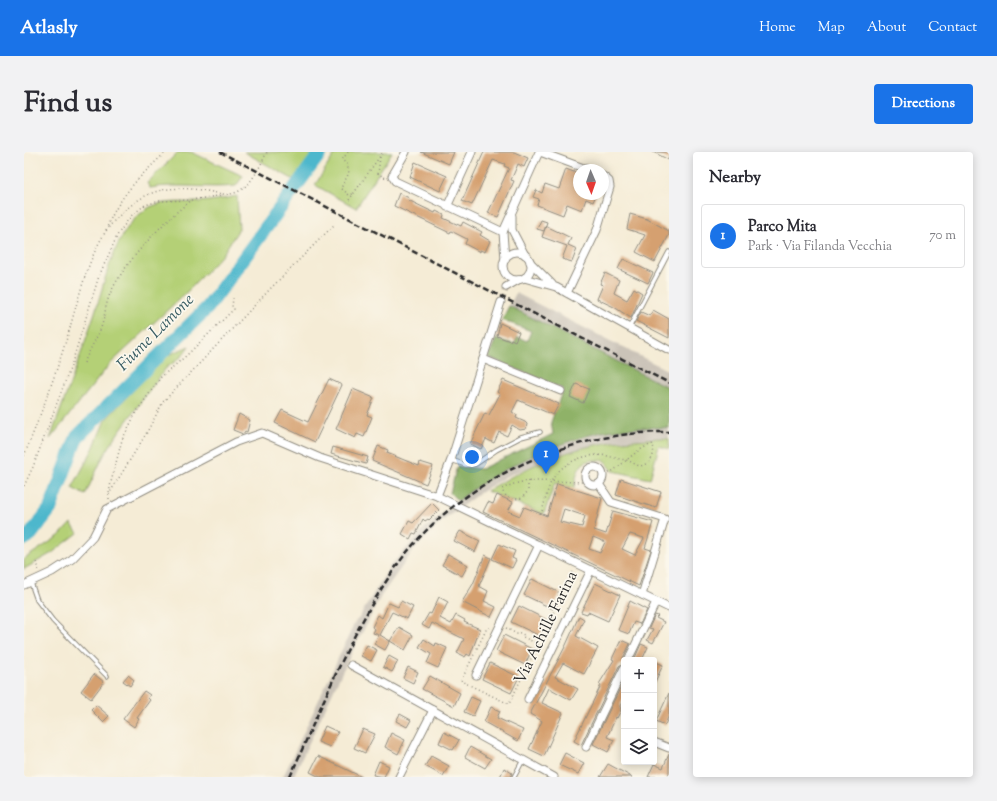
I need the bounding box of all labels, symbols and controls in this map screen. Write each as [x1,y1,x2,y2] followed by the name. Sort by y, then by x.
[20,15,78,42] text: Atlasly
[759,18,796,38] text: Home
[818,18,845,38] text: Map
[867,18,906,38] text: About
[928,18,977,38] text: Contact
[24,84,112,124] text: Find us
[874,84,973,124] button: Directions
[573,164,609,200] north arrow
[709,166,761,190] text: Nearby
[748,217,817,238] text: Parco Mita
[721,227,725,245] text: 1
[929,227,956,245] text: 70 m
[748,238,892,256] text: Park · Via Filanda Vecchia
[112,289,200,377] water label: Fiume Lamone
[533,441,559,474] pin: 1
[462,447,482,467] your location
[510,567,585,688] street label: Via Achille Farina
[621,657,657,765] map controls
[621,657,657,693] button: +
[621,693,657,729] button: −
[621,729,657,765] button: layers

